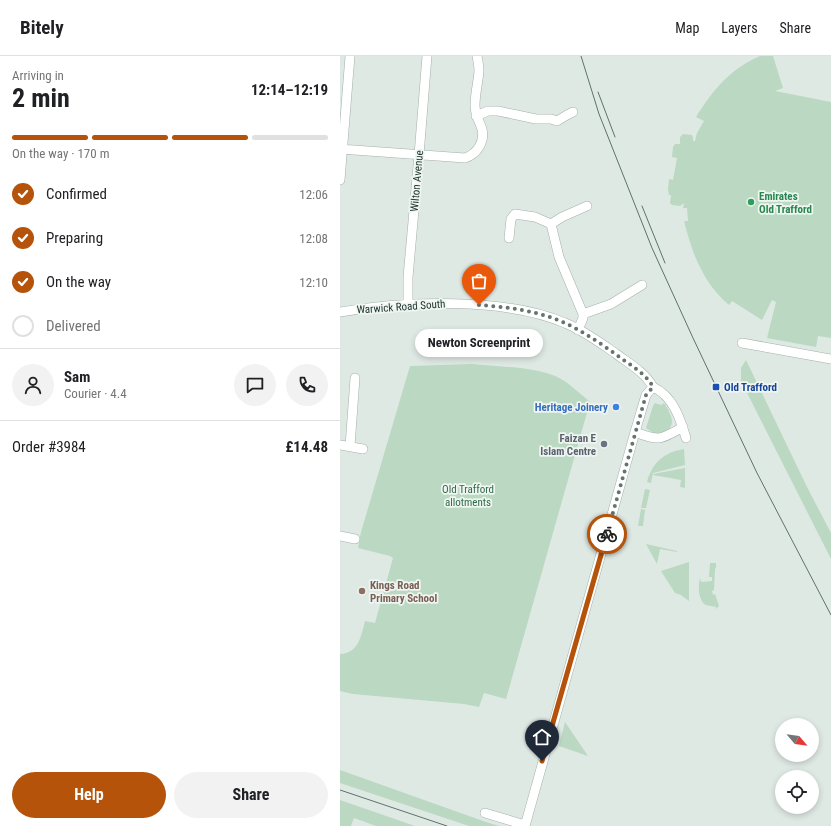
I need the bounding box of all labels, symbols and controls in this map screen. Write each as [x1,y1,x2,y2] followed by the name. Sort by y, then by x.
[20,16,64,39] text: Bitely
[675,20,699,36] text: Map
[721,20,758,36] text: Layers
[780,20,811,36] text: Share
[12,68,64,83] text: Arriving in
[251,81,328,99] text: 12:14–12:19
[12,83,70,113] text: 2 min
[12,146,109,161] text: On the way · 170 m
[408,150,426,212] street label: Wilton Avenue
[12,183,34,205] icon: check
[46,185,107,203] text: Confirmed
[299,187,328,202] text: 12:06
[759,190,812,216] place label: Emirates Old Trafford
[746,197,756,207] marker: Emirates Old Trafford
[12,227,34,249] icon: check
[46,229,103,247] text: Preparing
[299,231,328,246] text: 12:08
[462,264,496,305] pin
[468,270,490,292] icon: bag
[12,271,34,293] icon: check
[46,273,111,291] text: On the way
[299,275,328,290] text: 12:10
[356,297,446,317] street label: Warwick Road South
[46,317,101,335] text: Delivered
[415,329,543,357] callout: Newton Screenprint
[428,335,530,350] text: Newton Screenprint
[12,364,54,406] button: person
[234,364,276,406] button: chat
[286,364,328,406] button: phone
[64,368,90,386] text: Sam
[724,381,777,394] place label: Old Trafford
[711,382,721,392] marker: Old Trafford
[64,386,127,401] text: Courier · 4.4
[535,401,608,414] place label: Heritage Joinery
[611,402,621,412] marker: Heritage Joinery
[540,432,597,458] place label: Faizan E Islam Centre
[12,438,86,456] text: Order #3984
[285,438,328,456] text: £14.48
[599,439,609,449] marker: Faizan E Islam Centre
[442,483,494,509] park label: Old Trafford allotments
[587,514,627,554] courier
[596,523,618,545] icon: bike
[370,579,438,605] place label: Kings Road Primary School
[357,586,367,596] marker: Kings Road Primary School
[775,718,819,762] north arrow
[775,718,819,814] map controls
[525,720,559,761] pin
[531,726,553,748] icon: home
[775,770,819,814] button: locate
[12,772,166,818] button: Help
[174,772,328,818] button: Share

